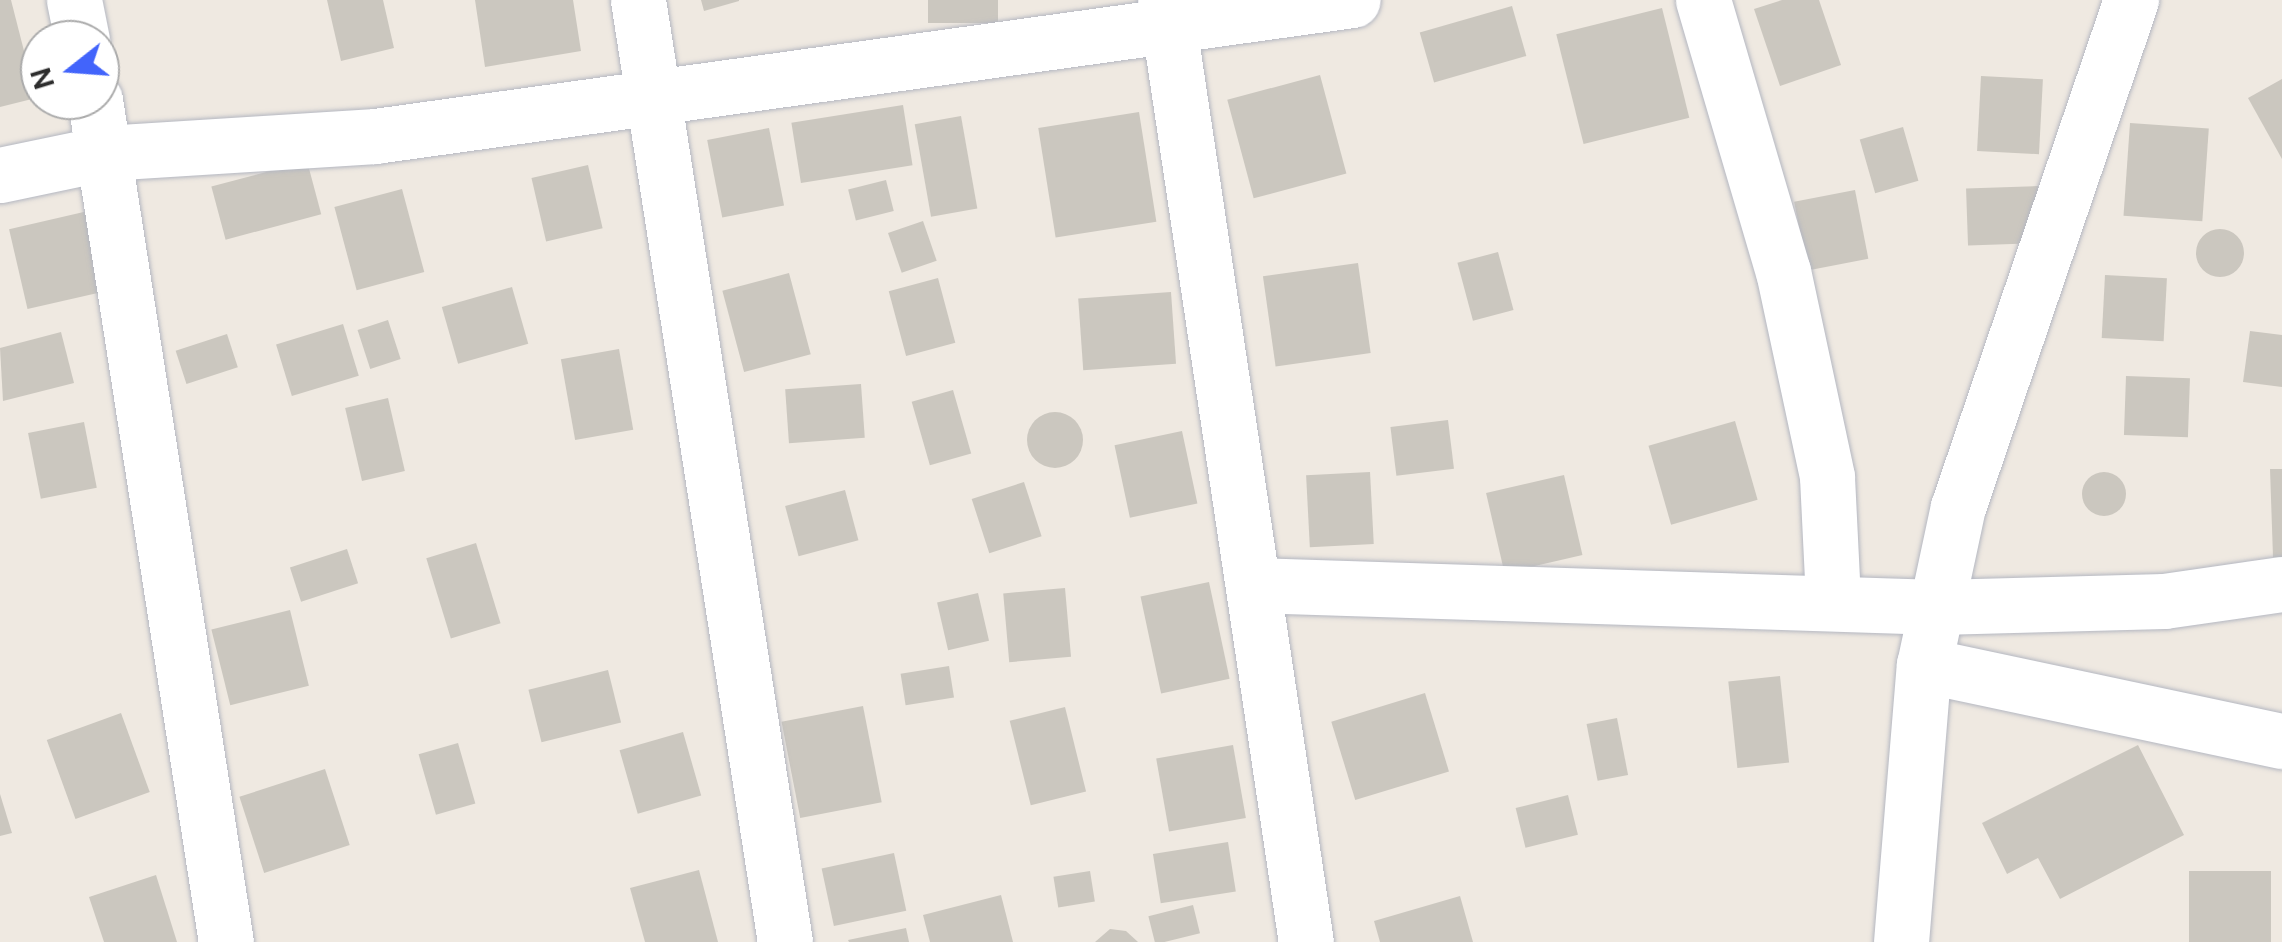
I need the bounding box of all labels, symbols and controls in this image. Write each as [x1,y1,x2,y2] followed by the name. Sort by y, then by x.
[20,20,120,120] north arrow
[22,63,63,94] text: N

